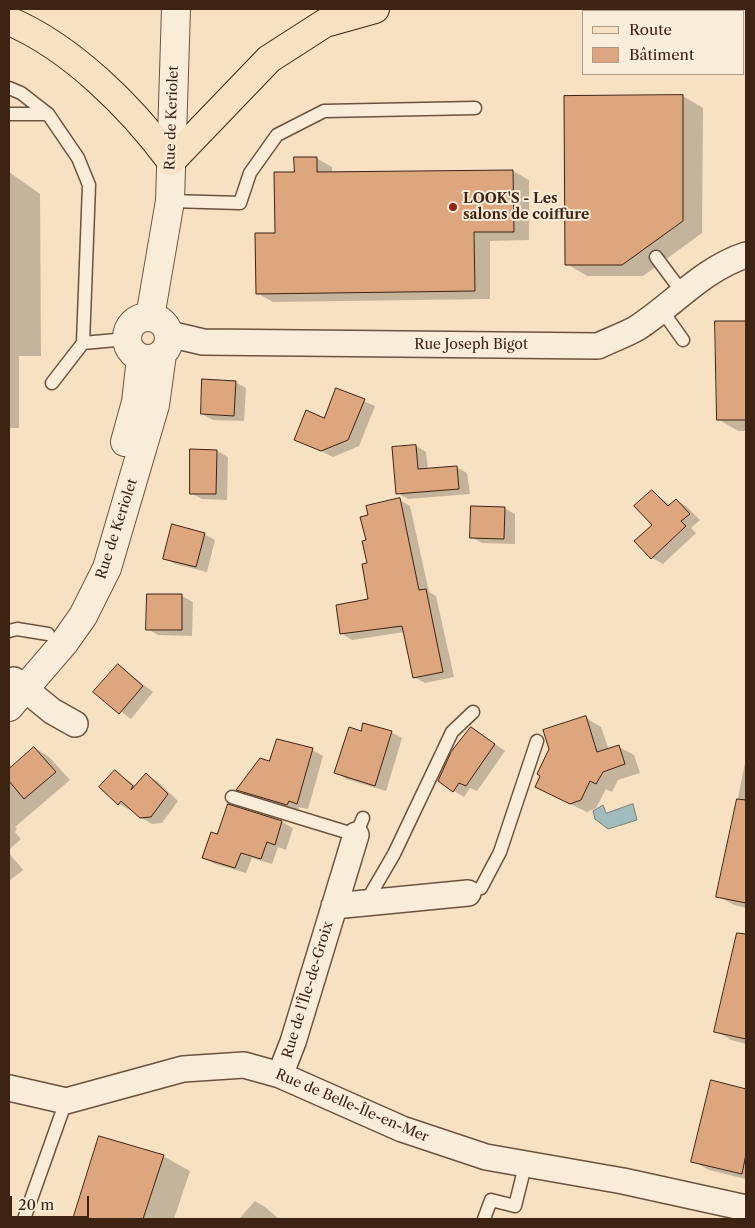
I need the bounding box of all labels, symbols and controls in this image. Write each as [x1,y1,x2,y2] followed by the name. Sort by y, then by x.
[582,10,745,75] legend
[629,20,672,39] text: Route
[629,45,694,64] text: Bâtiment
[162,65,182,171] street label: Rue de Keriolet
[463,191,589,223] place label: LOOK'S - Les salons de coiffure
[447,201,459,213] marker: LOOK'S - Les salons de coiffure
[414,337,528,353] street label: Rue Joseph Bigot
[93,477,141,581] street label: Rue de Keriolet
[279,920,337,1060] street label: Rue de l'Île-de-Groix
[273,1066,431,1146] street label: Rue de Belle-Île-en-Mer
[12,1186,91,1218] scale bar
[18,1195,54,1214] text: 20 m

